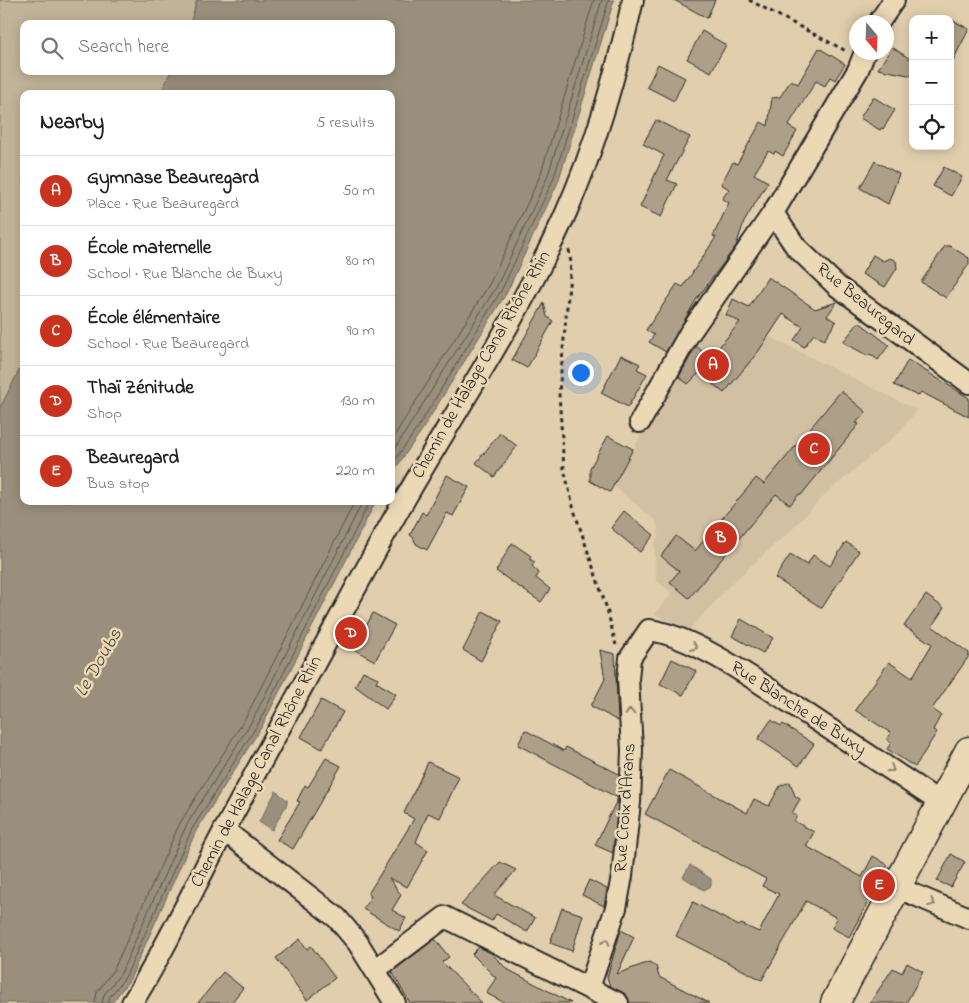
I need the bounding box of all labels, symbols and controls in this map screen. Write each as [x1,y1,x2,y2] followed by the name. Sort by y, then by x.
[849,15,894,60] north arrow
[909,15,954,150] map controls
[909,15,954,60] button: +
[20,20,395,75] search box
[38,34,66,62] icon: search
[78,34,169,61] text: Search here
[909,60,954,105] button: −
[909,105,954,150] button: locate
[40,108,104,138] text: Nearby
[316,111,375,135] text: 5 results
[87,165,259,192] text: Gymnase Beauregard
[51,179,61,203] text: A
[343,179,375,203] text: 50 m
[87,192,239,216] text: Place · Rue Beauregard
[87,235,211,262] text: École maternelle
[406,246,559,484] street label: Chemin de Halage Canal Rhône Rhin
[51,249,61,273] text: B
[346,249,375,273] text: 80 m
[810,257,920,354] street label: Rue Beauregard
[87,262,282,286] text: School · Rue Blanche de Buxy
[87,305,220,332] text: École élémentaire
[52,319,60,343] text: C
[347,319,375,343] text: 90 m
[87,332,249,356] text: School · Rue Beauregard
[697,346,729,384] pin: A
[568,360,594,386] your location
[87,375,194,402] text: Thaï Zénitude
[50,389,62,413] text: D
[340,389,375,413] text: 130 m
[87,402,122,426] text: Shop
[798,430,830,468] pin: C
[87,445,179,472] text: Beauregard
[51,459,61,483] text: E
[336,459,375,483] text: 220 m
[87,472,150,496] text: Bus stop
[705,519,737,557] pin: B
[335,614,367,652] pin: D
[69,624,130,702] water label: Le Doubs
[689,640,698,651] one-way arrow
[185,651,330,893] street label: Chemin de Halage Canal Rhône Rhin
[725,655,871,763] street label: Rue Blanche de Buxy
[624,708,635,716] one-way arrow
[609,742,643,874] street label: Rue Croix d'Arans
[886,763,895,772] one-way arrow
[863,866,895,904] pin: E
[927,897,936,907] one-way arrow
[600,939,610,947] one-way arrow

